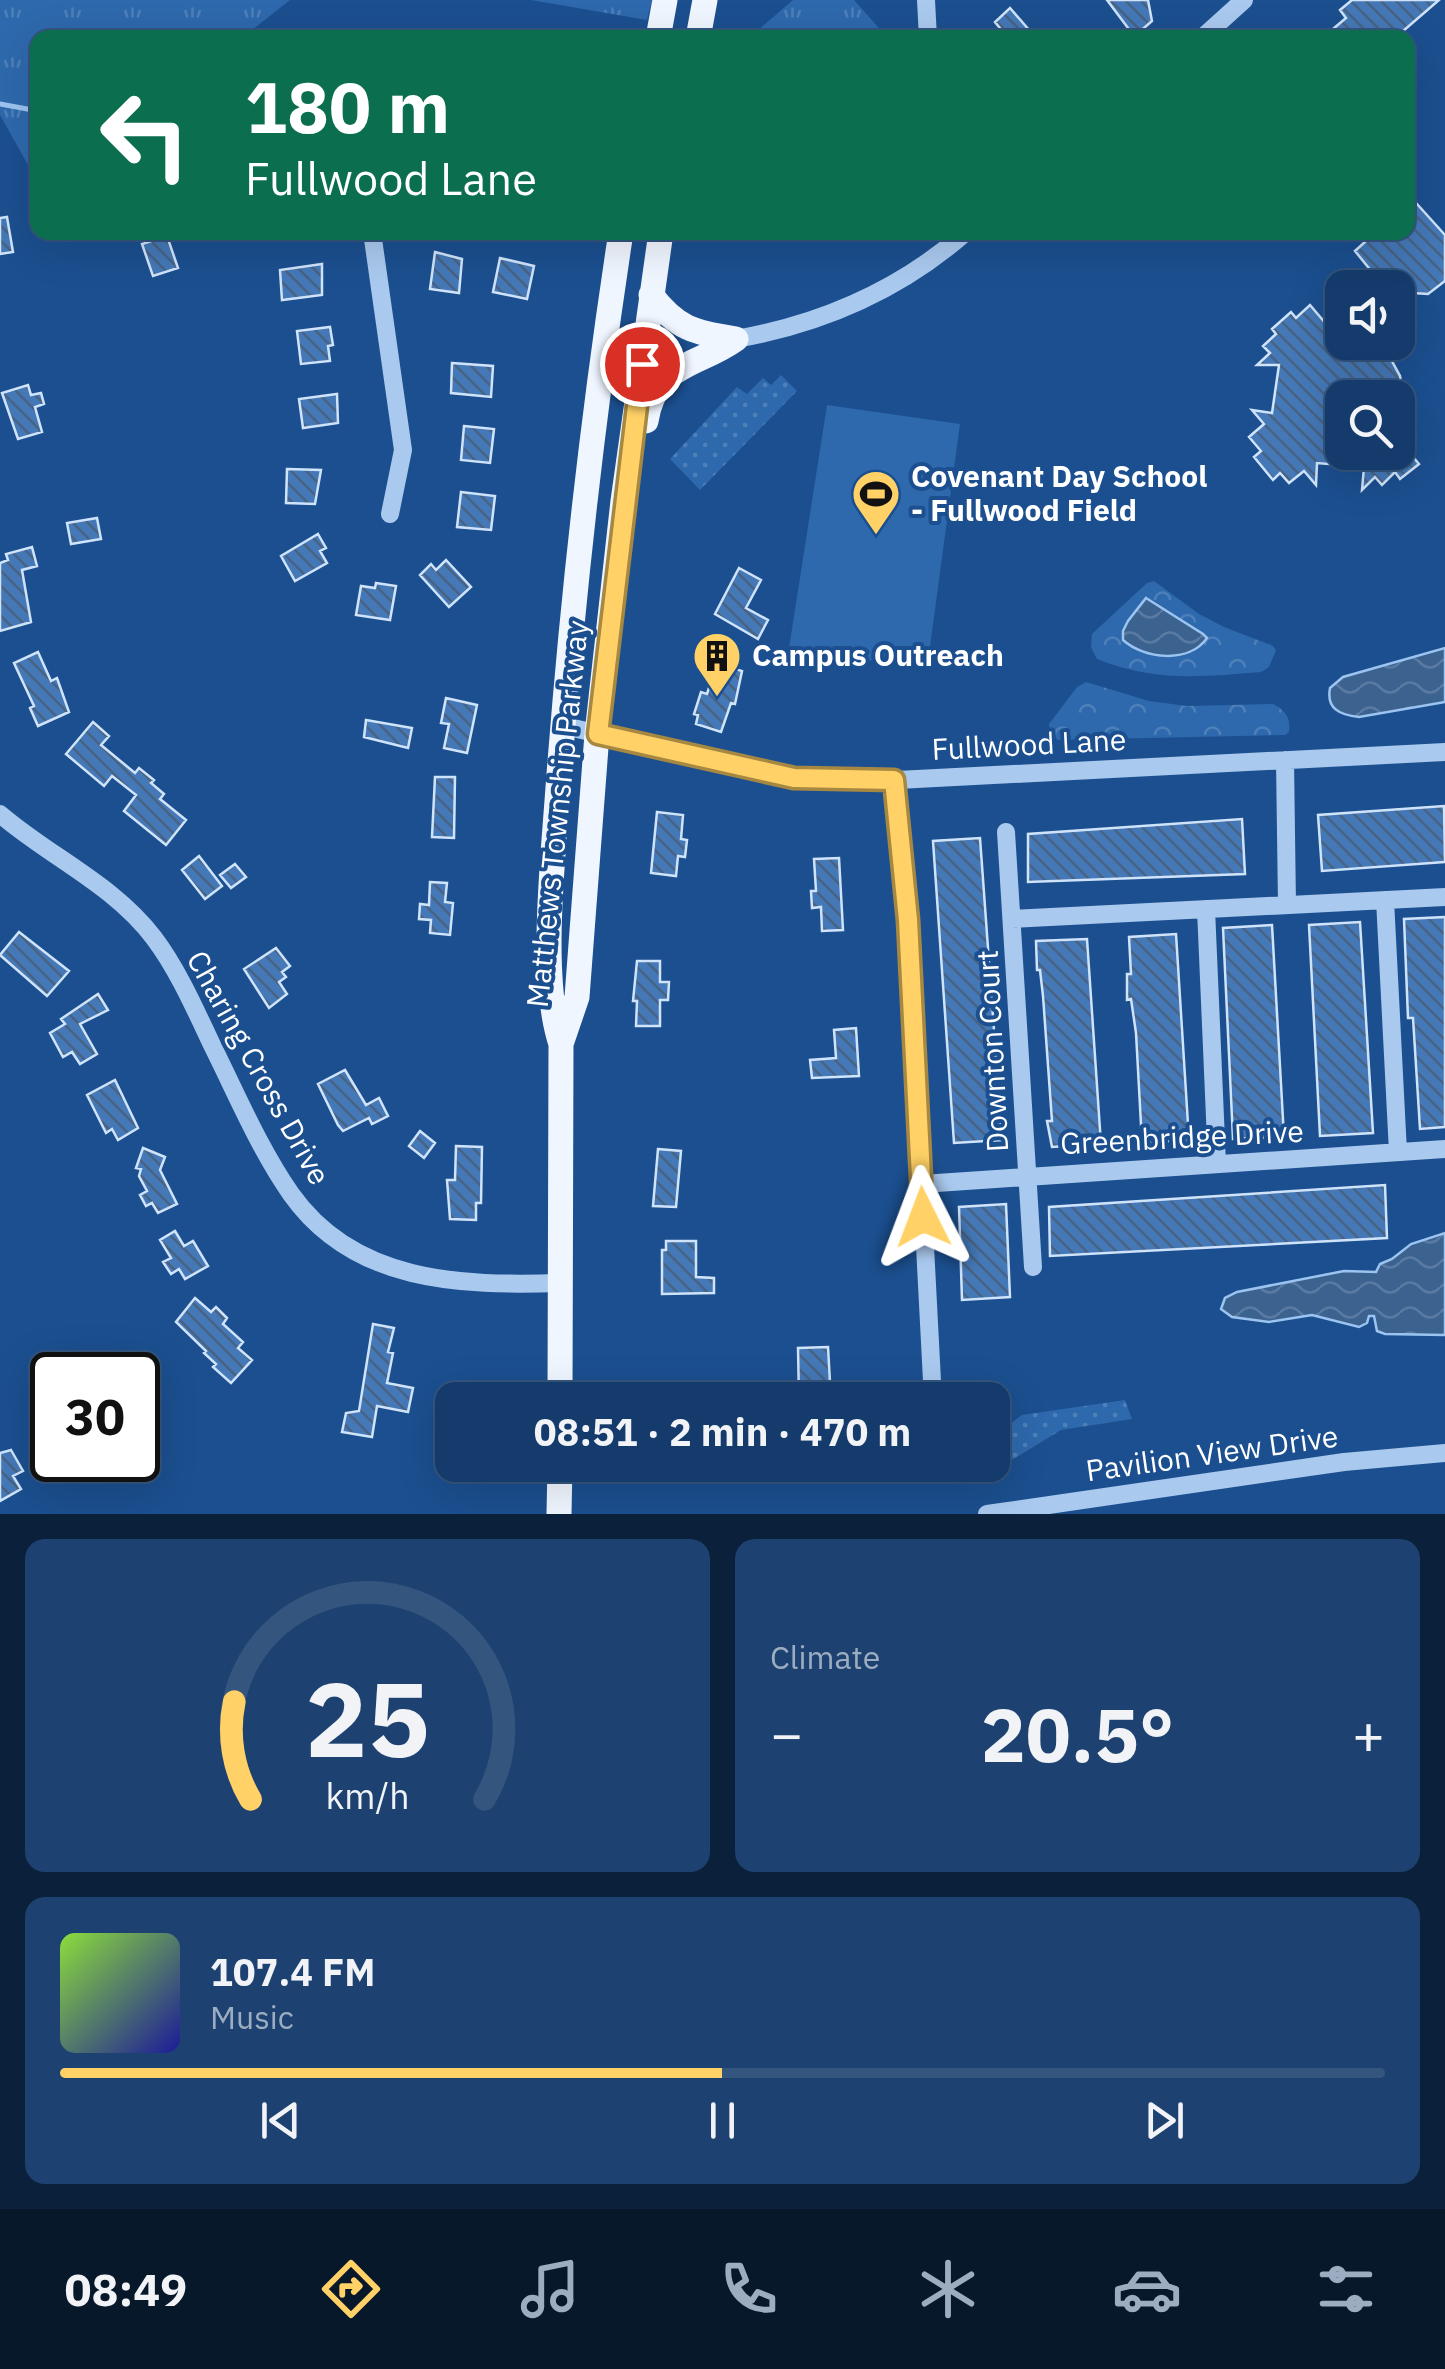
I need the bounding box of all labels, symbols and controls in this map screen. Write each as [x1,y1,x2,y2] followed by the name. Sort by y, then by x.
[245,61,450,152] text: 180 m
[80,70,210,200] icon: left
[245,149,537,207] text: Fullwood Lane
[1325,270,1415,470] map controls
[1325,270,1415,360] button: sound
[600,322,685,407] pin
[615,337,670,392] icon: arrive
[1325,380,1415,470] button: search
[911,456,1207,529] place label: Covenant Day School - Fullwood Field
[850,468,902,536] sports icon: Covenant Day School - Fullwood Field
[517,618,596,1009] street label: Matthews Township Parkway
[691,630,743,698] building icon: Campus Outreach
[752,635,1004,674] place label: Campus Outreach
[931,719,1127,768] street label: Fullwood Lane
[179,943,340,1191] street label: Charing Cross Drive
[967,949,1016,1153] street label: Downton Court
[1059,1111,1305,1162] street label: Greenbridge Drive
[871,1165,975,1269] position arrow
[30,1352,160,1482] speed limit sign: 30
[534,1407,911,1456] text: 08:51 · 2 min · 470 m
[1083,1416,1340,1490] street label: Pavilion View Drive
[770,1636,880,1678] text: Climate
[305,1650,430,1786] text: 25
[981,1685,1174,1783] text: 20.5°
[770,1698,803,1769] text: −
[1352,1698,1385,1769] text: +
[325,1772,410,1819] text: km/h
[210,1947,375,1996] text: 107.4 FM
[210,1996,294,2038] text: Music
[253,2093,308,2148] icon: previous
[695,2093,750,2148] icon: pause
[1137,2093,1192,2148] icon: next
[316,2254,386,2324] icon: directions
[515,2254,585,2324] icon: music
[714,2254,784,2324] icon: phone
[913,2254,983,2324] icon: climate
[1112,2254,1182,2324] icon: car
[1311,2254,1381,2324] icon: filters
[64,2260,187,2318] text: 08:49

